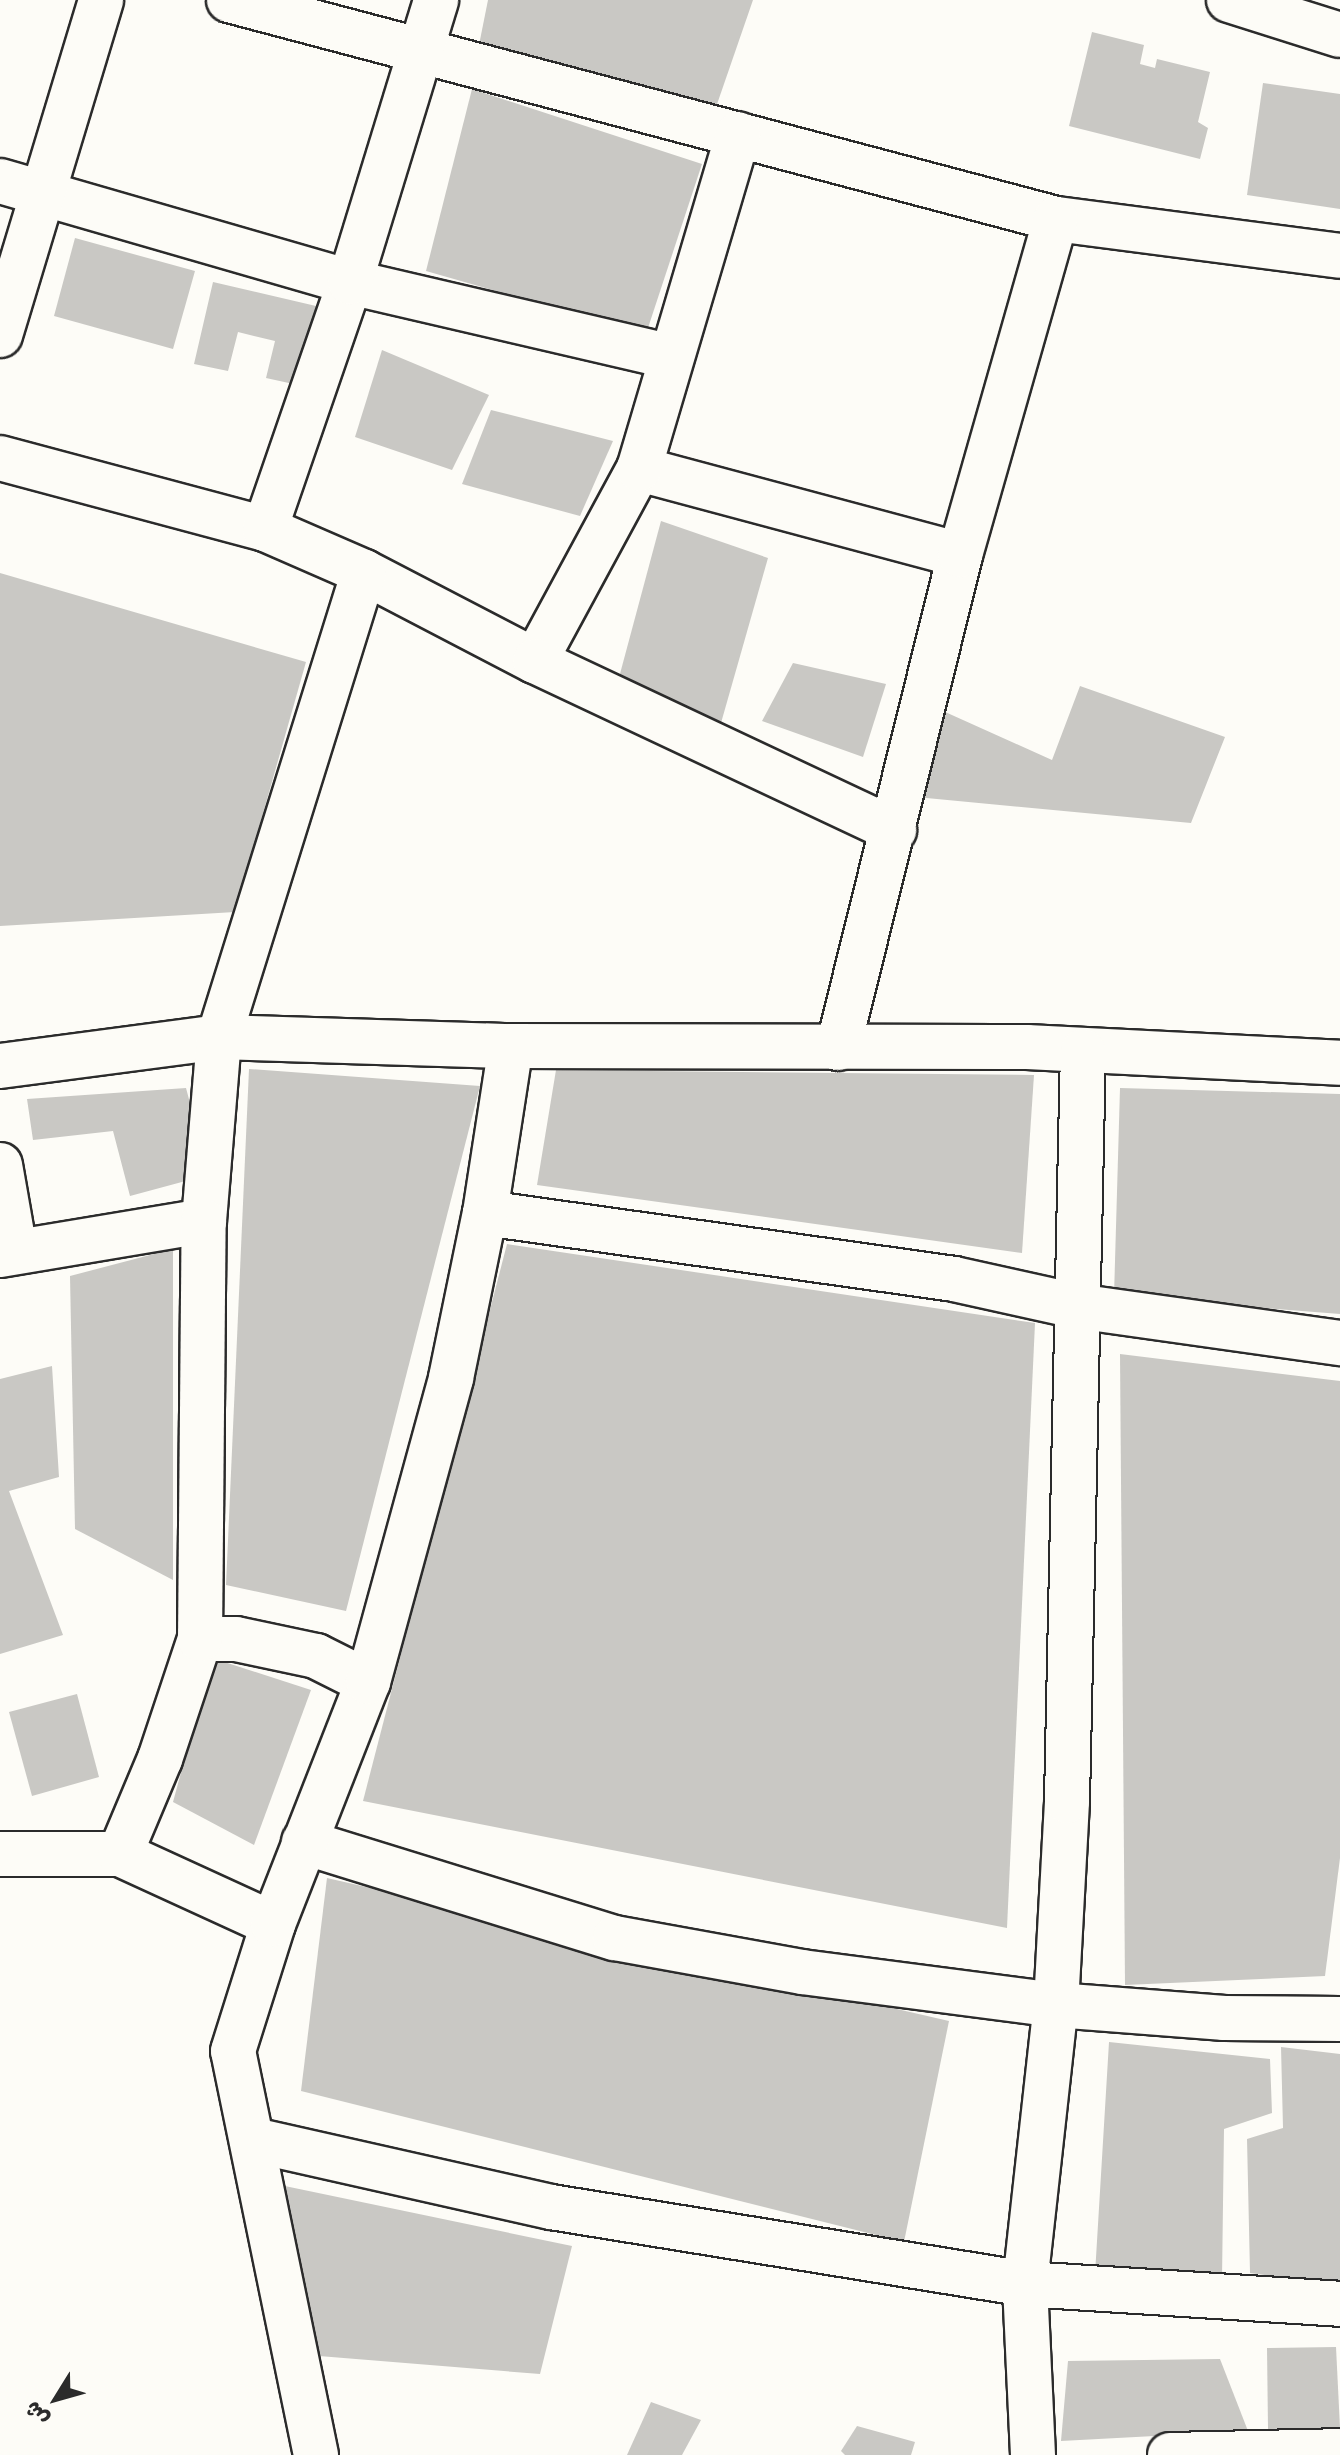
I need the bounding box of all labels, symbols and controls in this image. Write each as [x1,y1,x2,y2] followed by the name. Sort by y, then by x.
[16,2359,96,2439] north arrow
[18,2395,55,2432] text: ش

